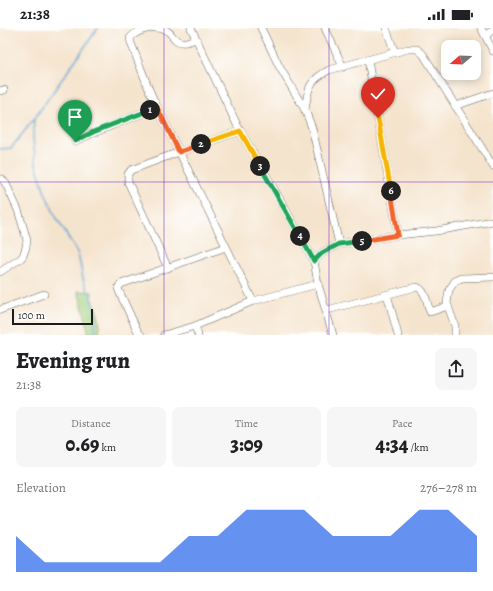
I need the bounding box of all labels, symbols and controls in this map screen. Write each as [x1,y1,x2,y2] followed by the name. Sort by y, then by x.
[20,4,50,24] text: 21:38
[441,40,481,80] north arrow
[441,40,481,80] map controls
[361,77,395,118] pin
[367,83,389,105] icon: check
[58,100,92,141] pin
[140,100,160,120] pin: 1
[148,102,152,117] text: 1
[64,106,86,128] icon: arrive
[191,134,211,154] pin: 2
[198,136,204,151] text: 2
[250,156,270,176] pin: 3
[258,158,262,173] text: 3
[381,181,401,201] pin: 6
[388,183,394,198] text: 6
[290,226,310,246] pin: 4
[297,228,303,243] text: 4
[352,231,372,251] pin: 5
[360,233,364,248] text: 5
[12,307,93,326] scale bar
[18,308,45,323] text: 100 m
[16,346,130,376] text: Evening run
[435,348,477,390] button: share
[16,376,41,393] text: 21:38
[71,416,111,431] text: Distance
[235,416,258,431] text: Time
[392,416,412,431] text: Pace
[66,431,99,458] text: 0.69
[230,431,263,458] text: 3:09
[376,431,408,458] text: 4:34
[99,440,116,455] text: km
[408,440,429,455] text: /km
[16,479,66,496] text: Elevation
[420,479,477,496] text: 276–278 m

